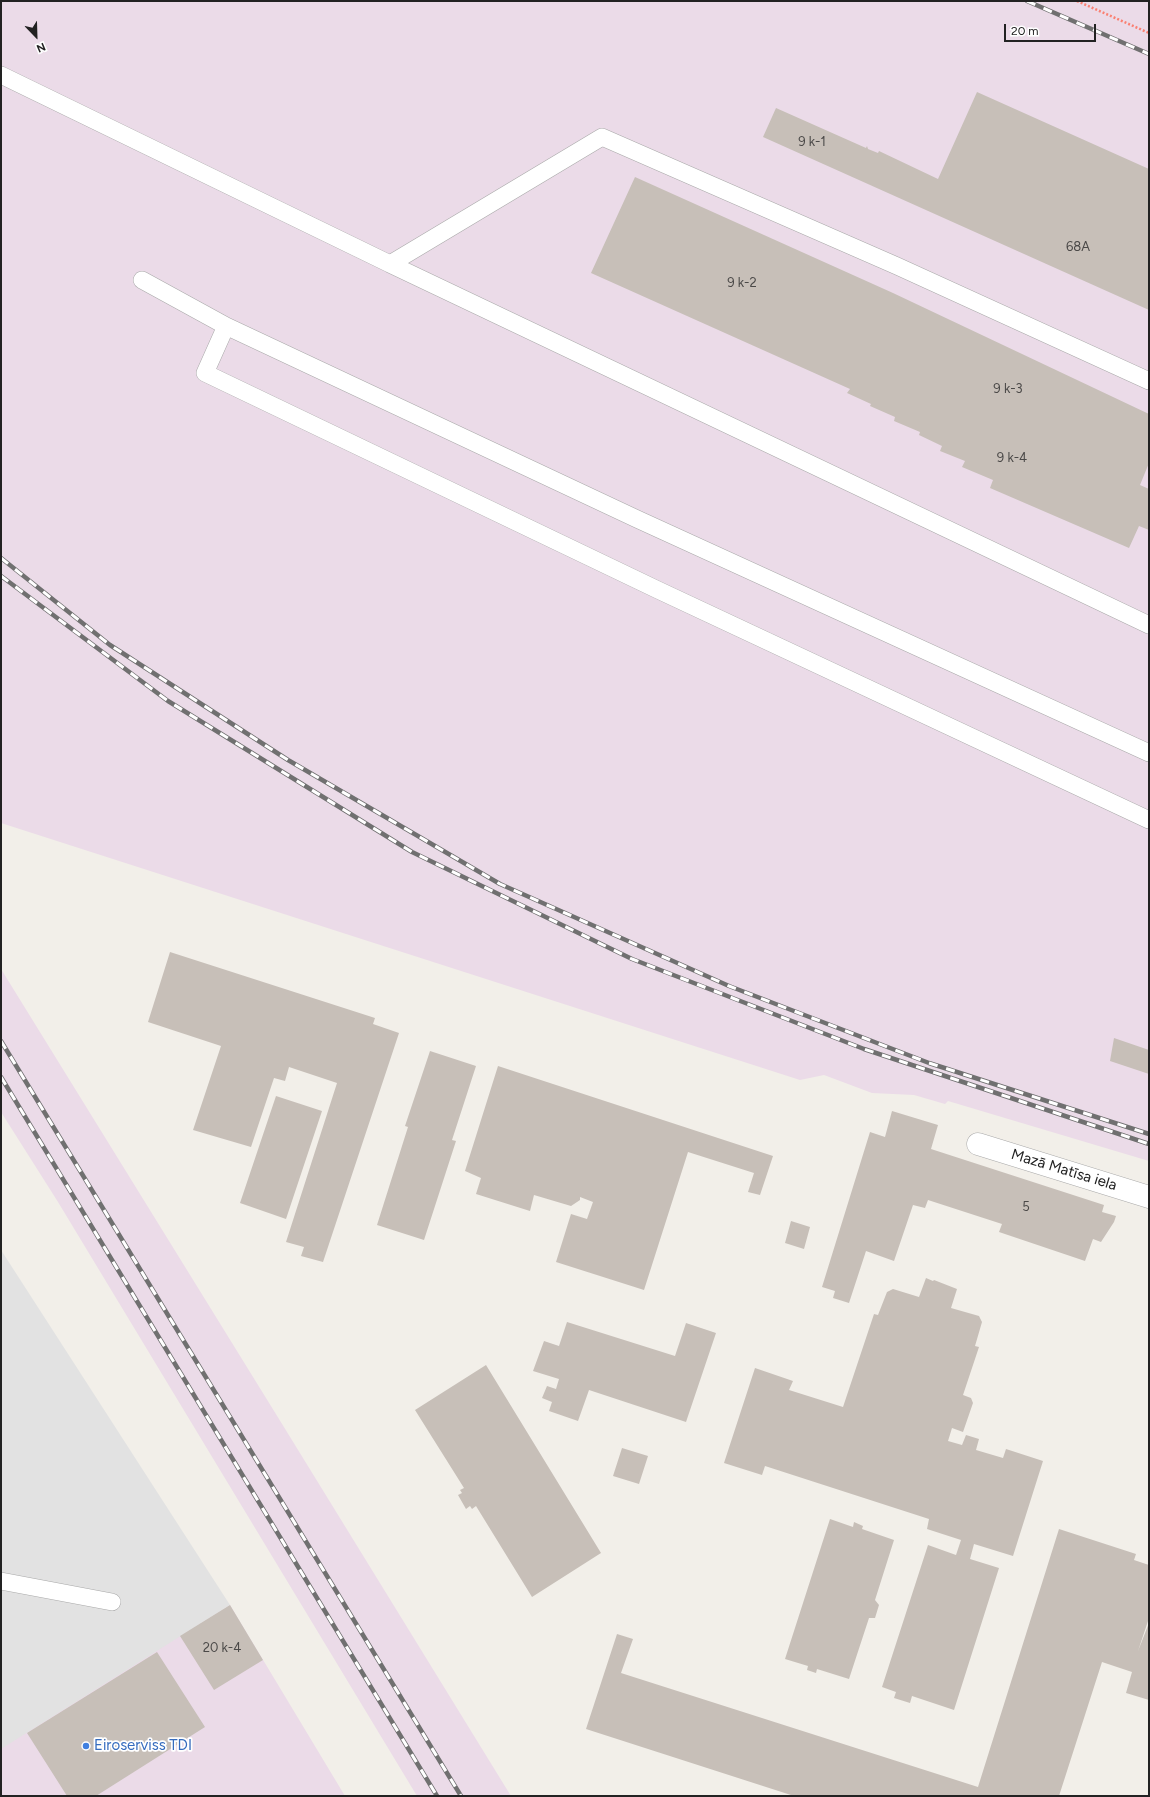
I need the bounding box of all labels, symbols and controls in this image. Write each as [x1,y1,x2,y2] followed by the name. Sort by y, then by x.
[16,16,56,56] north arrow
[1006,16,1098,42] scale bar
[1011,24,1039,38] text: 20 m
[34,40,47,55] text: N
[798,134,826,150] house number: 9 k-1
[1066,239,1090,255] house number: 68A
[727,275,757,291] house number: 9 k-2
[993,381,1023,397] house number: 9 k-3
[997,450,1027,466] house number: 9 k-4
[1009,1145,1119,1195] street label: Mazā Matīsa iela
[1022,1199,1030,1215] house number: 5
[203,1640,241,1656] house number: 20 k-4
[94,1737,192,1755] place label: Eiroserviss TDI
[81,1741,91,1751] marker: Eiroserviss TDI

